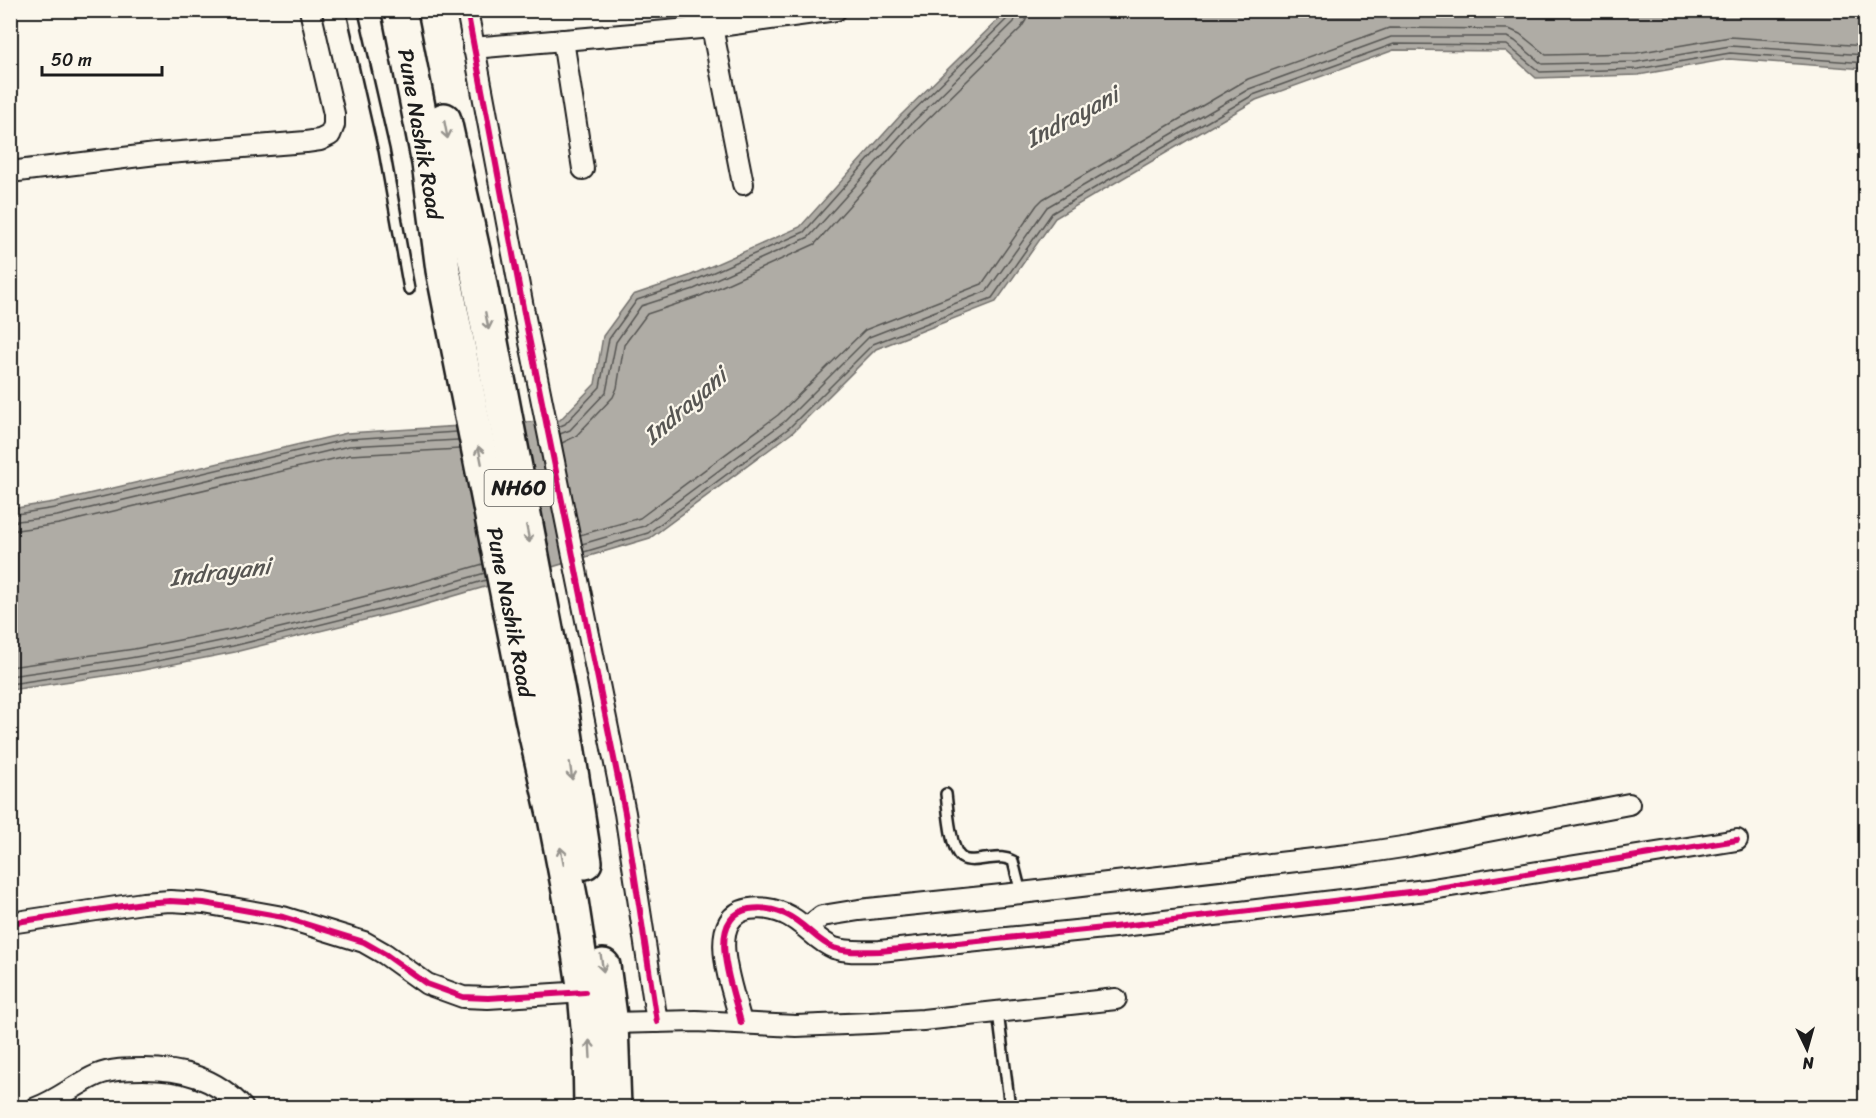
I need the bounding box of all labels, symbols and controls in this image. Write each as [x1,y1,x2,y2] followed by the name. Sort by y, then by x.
[42,39,162,77] scale bar
[51,44,92,76] text: 50 m
[386,46,455,224] street label: Pune Nashik Road
[1017,73,1130,160] water label: Indrayani
[441,119,452,139] one-way arrow
[482,311,493,331] one-way arrow
[632,354,740,456] water label: Indrayani
[474,446,485,465] one-way arrow
[484,470,554,506] road number: NH60
[523,523,534,543] one-way arrow
[475,524,546,702] street label: Pune Nashik Road
[166,544,277,599] water label: Indrayani
[566,760,577,780] one-way arrow
[556,847,567,867] one-way arrow
[597,953,608,972] one-way arrow
[1777,1019,1837,1079] north arrow
[584,1040,595,1060] one-way arrow
[1801,1048,1816,1078] text: N

